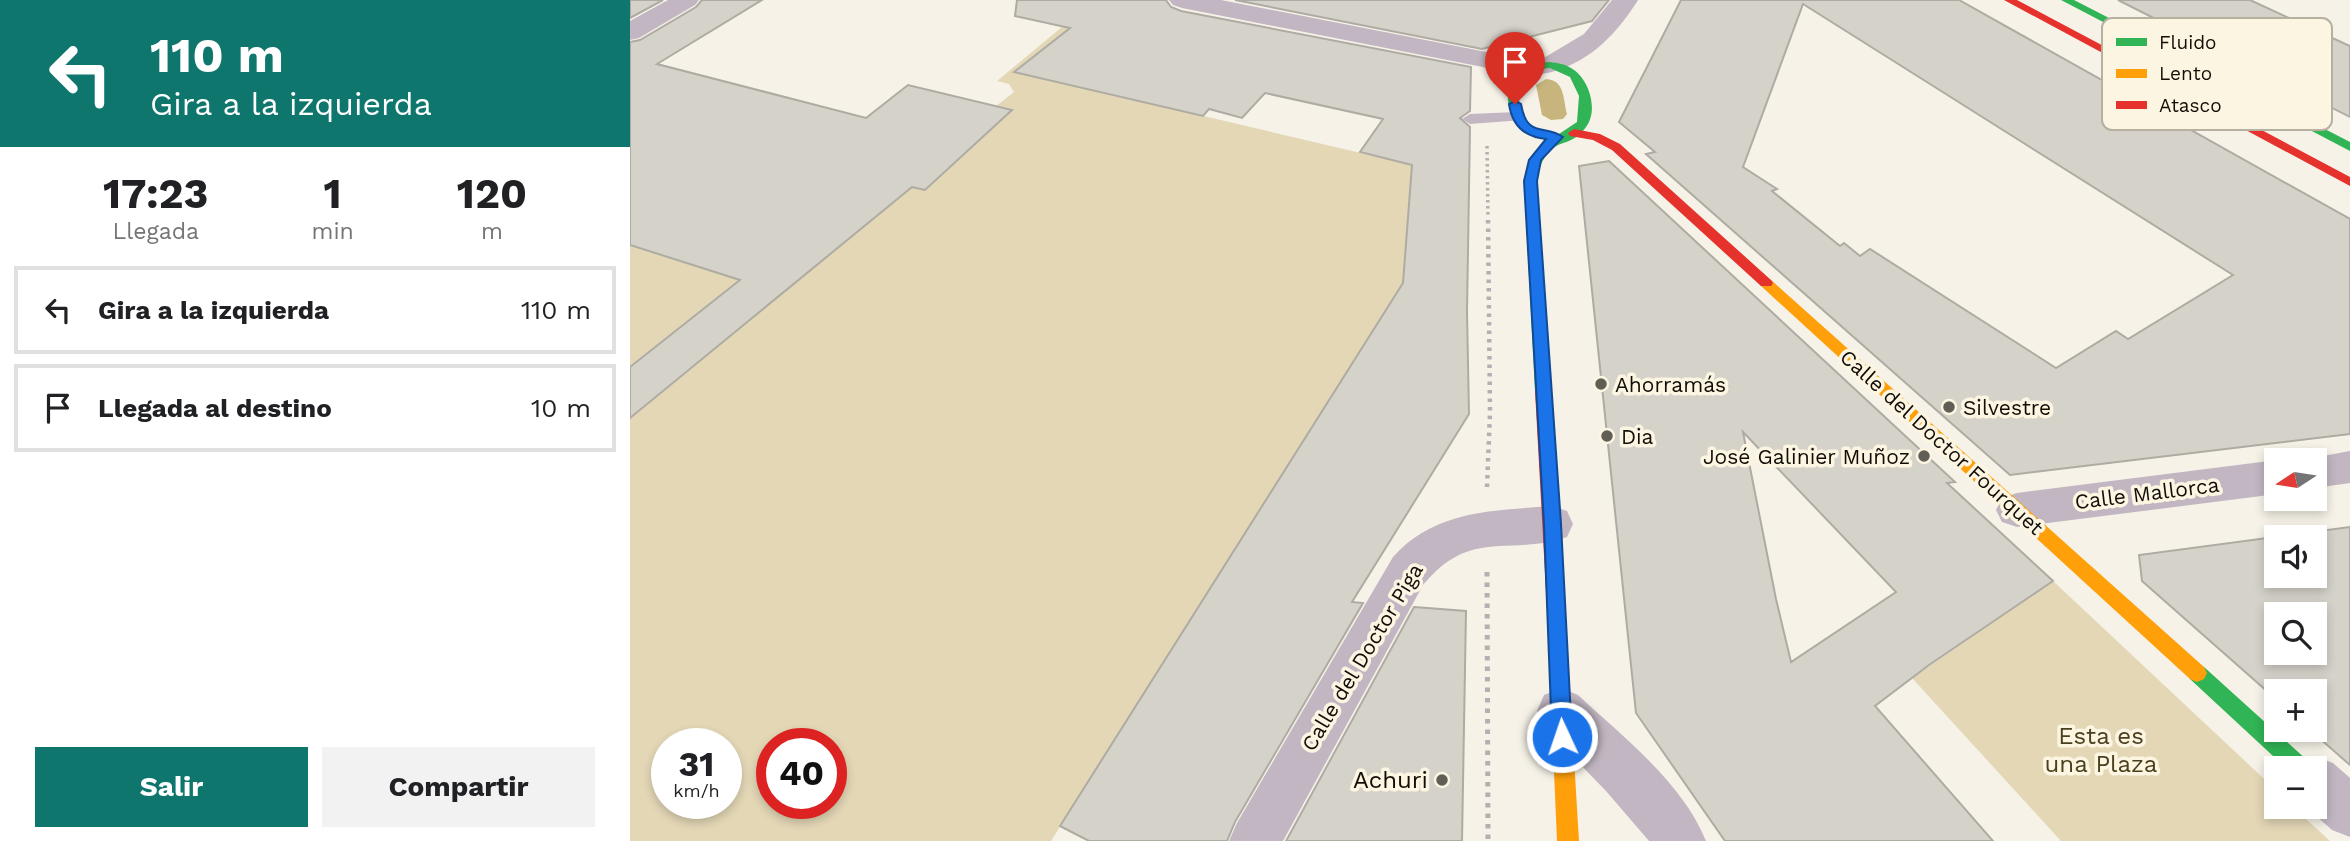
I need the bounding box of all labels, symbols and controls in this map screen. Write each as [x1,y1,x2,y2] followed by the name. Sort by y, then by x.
[2102,18,2332,130] legend
[150,26,284,84] text: 110 m
[35,28,126,119] icon: left
[2159,31,2217,54] text: Fluido
[1485,32,1545,104] pin
[1496,43,1534,81] icon: arrive
[2159,62,2212,85] text: Lento
[150,85,432,123] text: Gira a la izquierda
[2159,94,2222,117] text: Atasco
[103,169,209,218] text: 17:23
[324,169,342,218] text: 1
[457,169,527,218] text: 120
[112,218,199,245] text: Llegada
[312,218,354,245] text: min
[481,218,503,245] text: m
[39,291,77,329] icon: left
[98,295,329,325] text: Gira a la izquierda
[521,295,591,325] text: 110 m
[1835,344,2049,540] street label: Calle del Doctor Fourquet
[1615,372,1726,397] place label: Ahorramás
[1593,376,1609,392] marker: Ahorramás
[39,389,77,427] icon: arrive
[98,393,332,423] text: Llegada al destino
[531,393,591,423] text: 10 m
[1963,395,2051,420] place label: Silvestre
[1941,399,1957,415] marker: Silvestre
[1621,424,1654,449] place label: Dia
[1599,428,1615,444] marker: Dia
[1703,444,1910,469] place label: José Galinier Muñoz
[1916,448,1932,464] marker: José Galinier Muñoz
[2264,448,2328,511] north arrow
[2264,448,2327,819] map controls
[2073,472,2221,514] street label: Calle Mallorca
[2264,525,2327,588] button: sound
[1296,559,1428,755] street label: Calle del Doctor Piga
[2264,602,2327,665] button: search
[2264,679,2327,742] button: +
[1525,700,1599,774] position arrow
[2045,722,2157,778] park label: Esta es una Plaza
[756,728,847,819] speed limit sign: 40
[679,743,714,785] text: 31
[35,747,308,827] button: Salir
[322,747,595,827] button: Compartir
[2264,756,2327,819] button: −
[1353,766,1428,794] place label: Achuri
[1434,772,1450,788] marker: Achuri
[673,780,720,801] text: km/h

